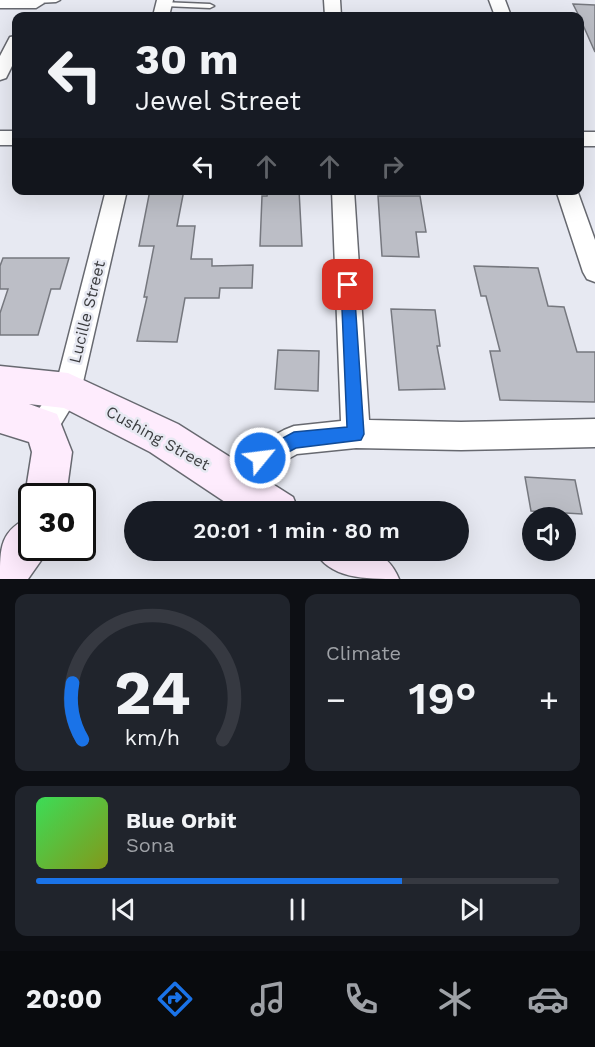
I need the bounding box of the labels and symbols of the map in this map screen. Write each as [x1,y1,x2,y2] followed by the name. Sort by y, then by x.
[65,258,109,365] street label: Lucille Street
[322,259,373,310] pin
[103,402,213,474] street label: Cushing Street
[228,426,292,490] position arrow
[18,483,96,561] speed limit sign: 30

